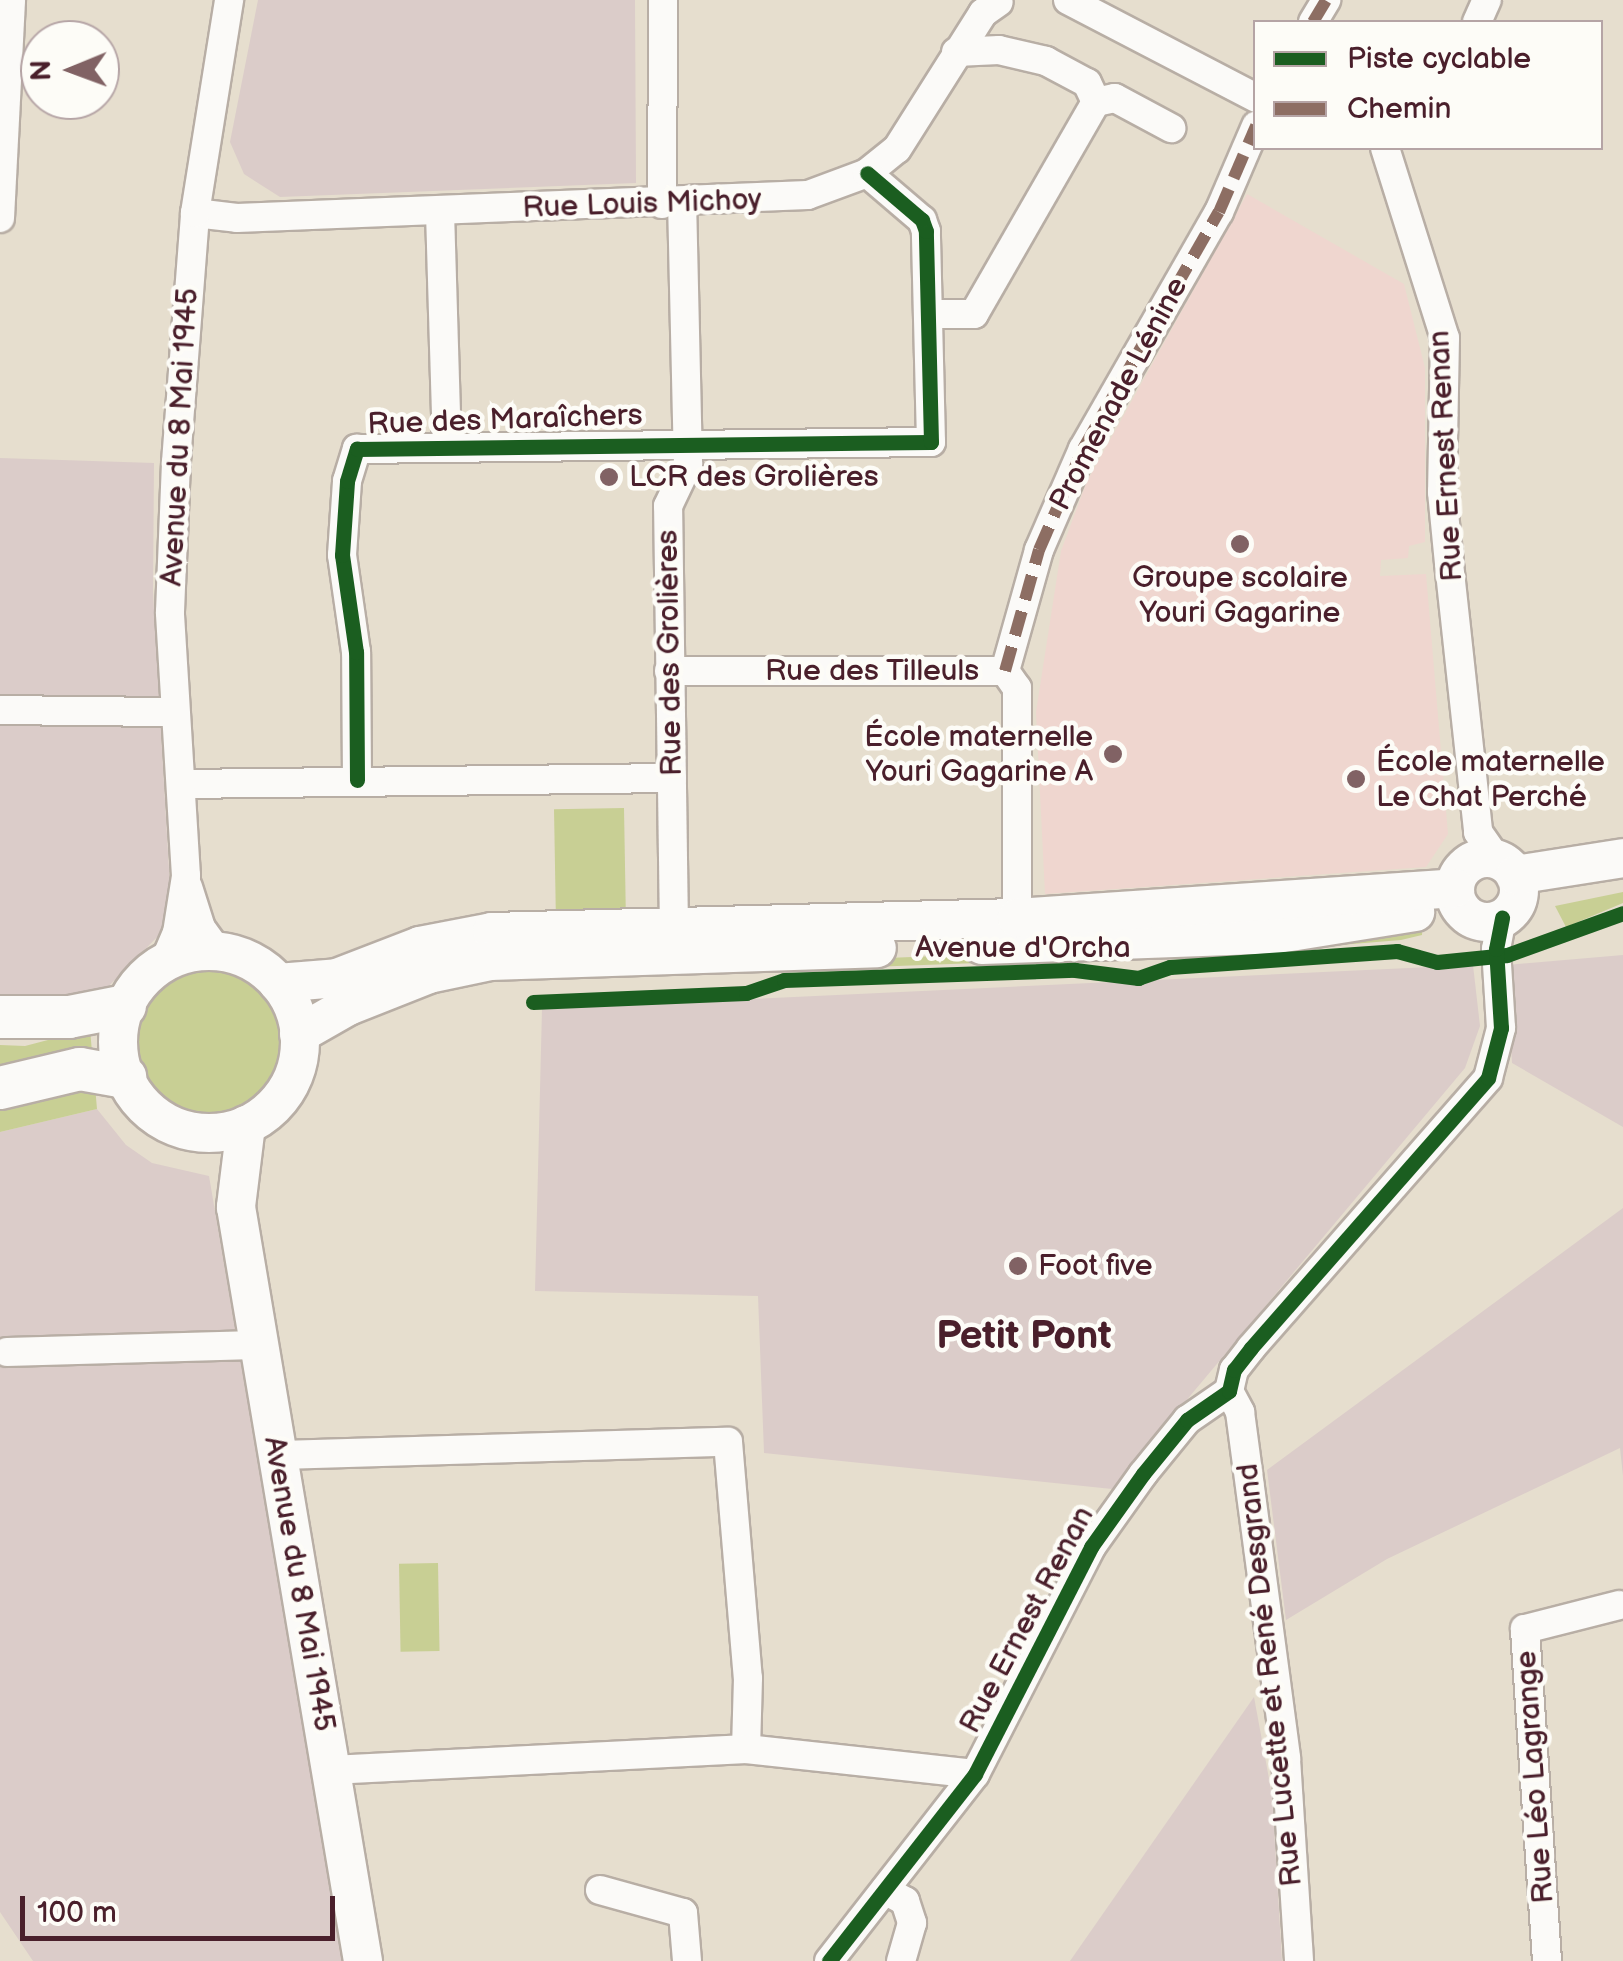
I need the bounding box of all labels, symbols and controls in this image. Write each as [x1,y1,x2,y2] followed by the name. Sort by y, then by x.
[20,20,120,120] north arrow
[1253,20,1603,150] legend
[1347,41,1531,77] text: Piste cyclable
[25,60,58,81] text: N
[1347,91,1451,127] text: Chemin
[522,182,762,226] street label: Rue Louis Michoy
[1042,271,1196,517] street label: Promenade Lénine
[154,287,206,587] street label: Avenue du 8 Mai 1945
[1421,330,1471,582] street label: Rue Ernest Renan
[367,397,643,443] street label: Rue des Maraîchers
[629,459,879,495] place label: LCR des Grolières
[598,466,620,488] marker: LCR des Grolières
[650,530,690,776] street label: Rue des Grolières
[1229,533,1251,555] marker: Groupe scolaire Youri Gagarine
[1132,560,1348,630] place label: Groupe scolaire Youri Gagarine
[765,653,979,689] street label: Rue des Tilleuls
[864,719,1093,790] place label: École maternelle Youri Gagarine A
[1102,743,1124,765] marker: École maternelle Youri Gagarine A
[1376,744,1605,814] place label: École maternelle Le Chat Perché
[1345,768,1367,790] marker: École maternelle Le Chat Perché
[915,930,1131,966] street label: Avenue d'Orcha
[1038,1248,1152,1284] place label: Foot five
[1007,1255,1029,1277] marker: Foot five
[936,1312,1112,1360] district label: Petit Pont
[255,1434,343,1734] street label: Avenue du 8 Mai 1945
[1230,1462,1310,1888] street label: Rue Lucette et René Desgrand
[952,1501,1102,1739] street label: Rue Ernest Renan
[1508,1649,1562,1905] street label: Rue Léo Lagrange
[25,1876,340,1938] scale bar
[37,1895,117,1931] text: 100 m

